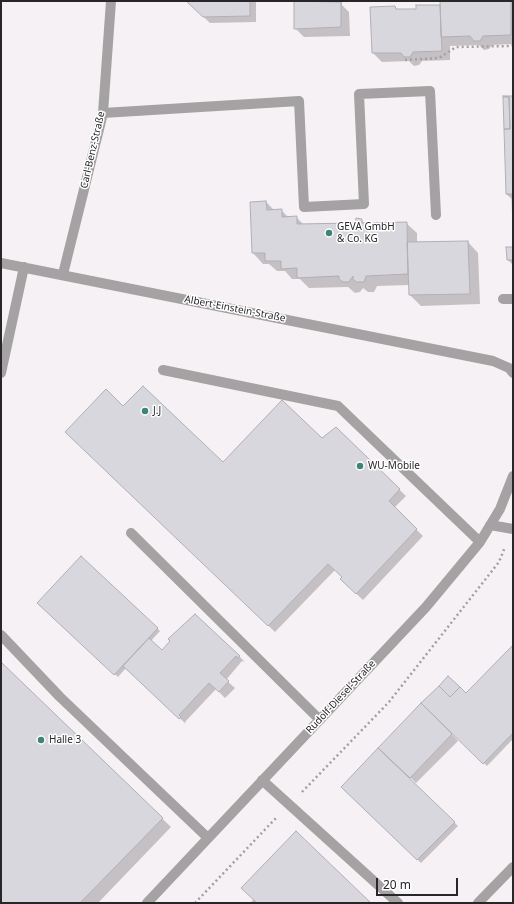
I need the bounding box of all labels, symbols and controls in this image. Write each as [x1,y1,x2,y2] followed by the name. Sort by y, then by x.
[78,110,108,190] street label: Carl-Benz-Straße
[337,221,395,244] place label: GEVA GmbH & Co. KG
[324,228,334,238] marker: GEVA GmbH & Co. KG
[183,293,287,325] street label: Albert-Einstein-Straße
[153,405,161,417] place label: J.J
[140,406,150,416] marker: J.J
[368,460,420,472] place label: WU-Mobile
[355,461,365,471] marker: WU-Mobile
[304,658,378,736] street label: Rudolf-Diesel-Straße
[49,734,81,746] place label: Halle 3
[36,735,46,745] marker: Halle 3
[378,870,460,896] scale bar
[383,876,411,893] text: 20 m

